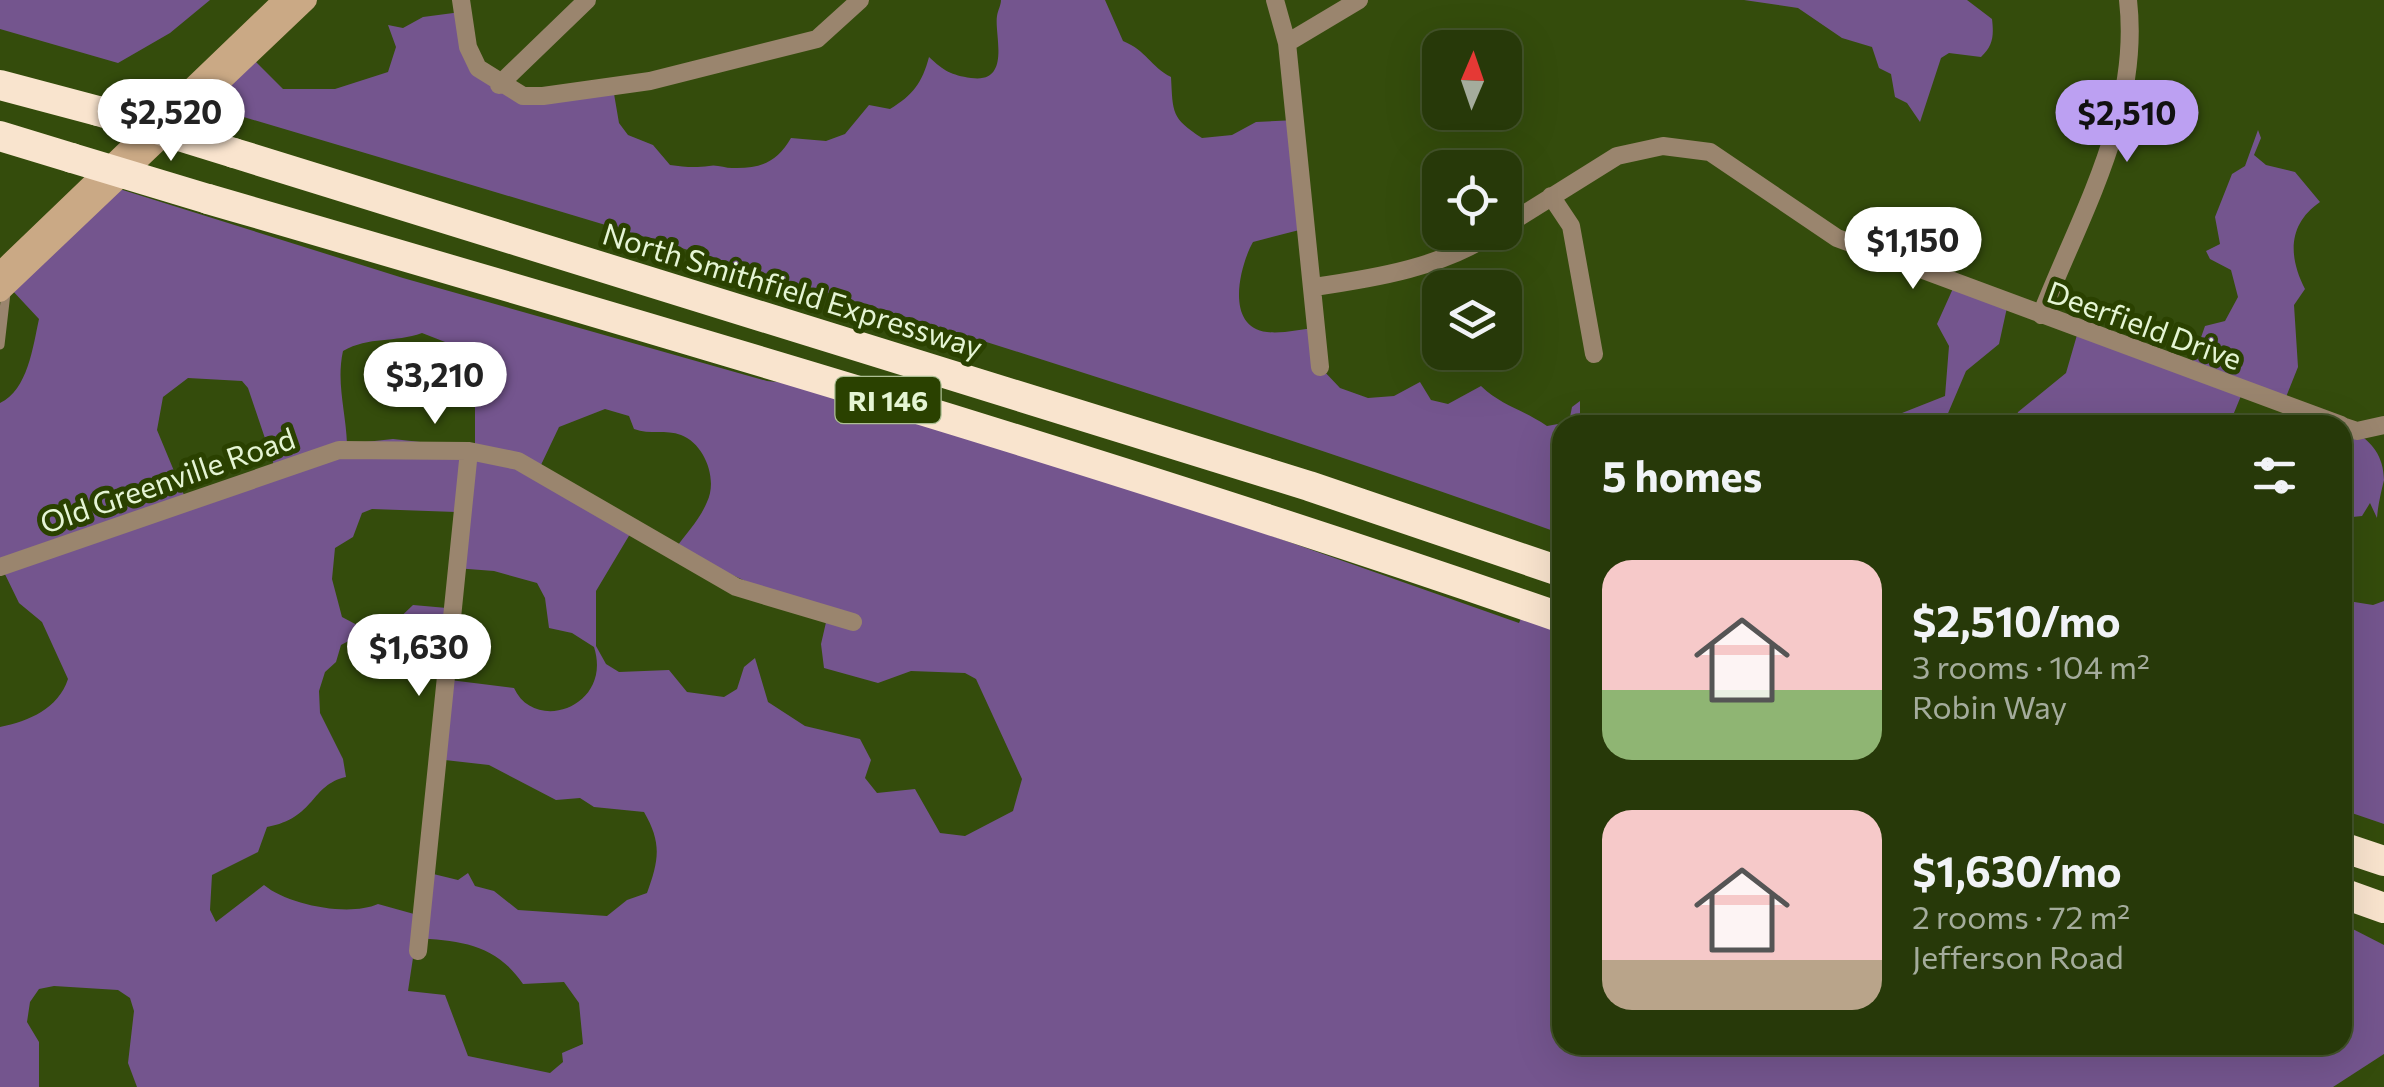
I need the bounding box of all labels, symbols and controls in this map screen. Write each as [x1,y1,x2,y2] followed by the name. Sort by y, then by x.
[1422,30,1522,130] north arrow
[1422,30,1522,370] map controls
[90,79,252,164] pin: $2,520
[2046,80,2208,165] pin: $2,510
[120,91,222,131] text: $2,520
[2078,92,2177,132] text: $2,510
[1422,150,1522,250] button: locate
[1832,207,1994,292] pin: $1,150
[599,214,987,364] street label: North Smithfield Expressway
[1867,219,1959,259] text: $1,150
[1422,270,1522,370] button: layers
[2043,272,2247,376] street label: Deerfield Drive
[354,342,516,427] pin: $3,210
[386,354,484,394] text: $3,210
[836,377,940,423] road number: RI 146
[35,418,299,540] street label: Old Greenville Road
[2247,448,2302,503] icon: filters
[1602,449,1762,501] text: 5 homes
[1912,594,2120,646] text: $2,510/mo
[1682,600,1802,720] icon: home
[338,614,500,699] pin: $1,630
[369,626,469,666] text: $1,630
[1912,646,2150,686] text: 3 rooms · 104 m²
[1912,686,2067,726] text: Robin Way
[1912,844,2122,896] text: $1,630/mo
[1682,850,1802,970] icon: home
[1912,896,2130,936] text: 2 rooms · 72 m²
[1912,936,2124,976] text: Jefferson Road

